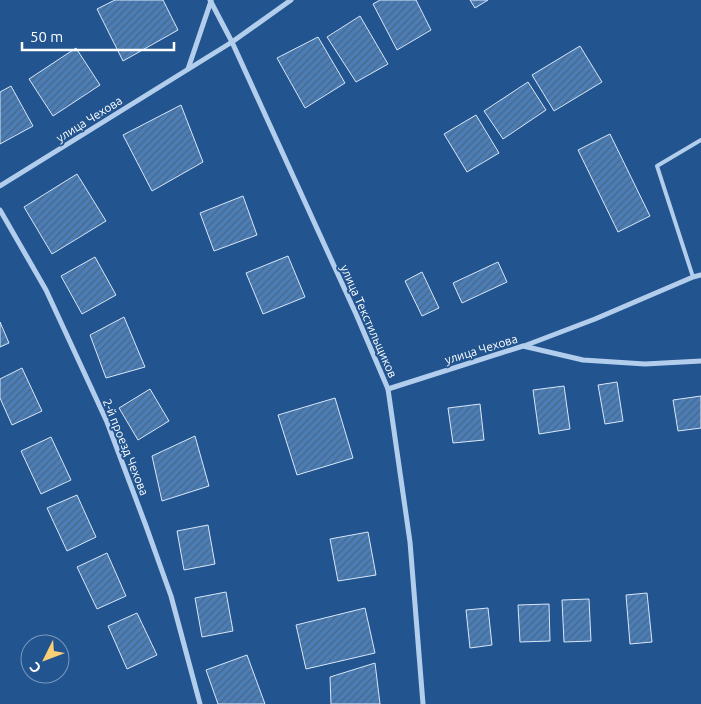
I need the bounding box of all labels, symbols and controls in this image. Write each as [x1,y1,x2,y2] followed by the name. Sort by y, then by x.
[22,20,175,52] scale bar
[30,28,63,45] text: 50 m
[54,94,124,144] street label: улица Чехова
[338,263,400,379] street label: улица Текстильщиков
[443,332,519,366] street label: улица Чехова
[101,397,151,497] street label: 2-й проезд Чехова
[20,634,70,684] north arrow
[26,659,44,676] text: С

